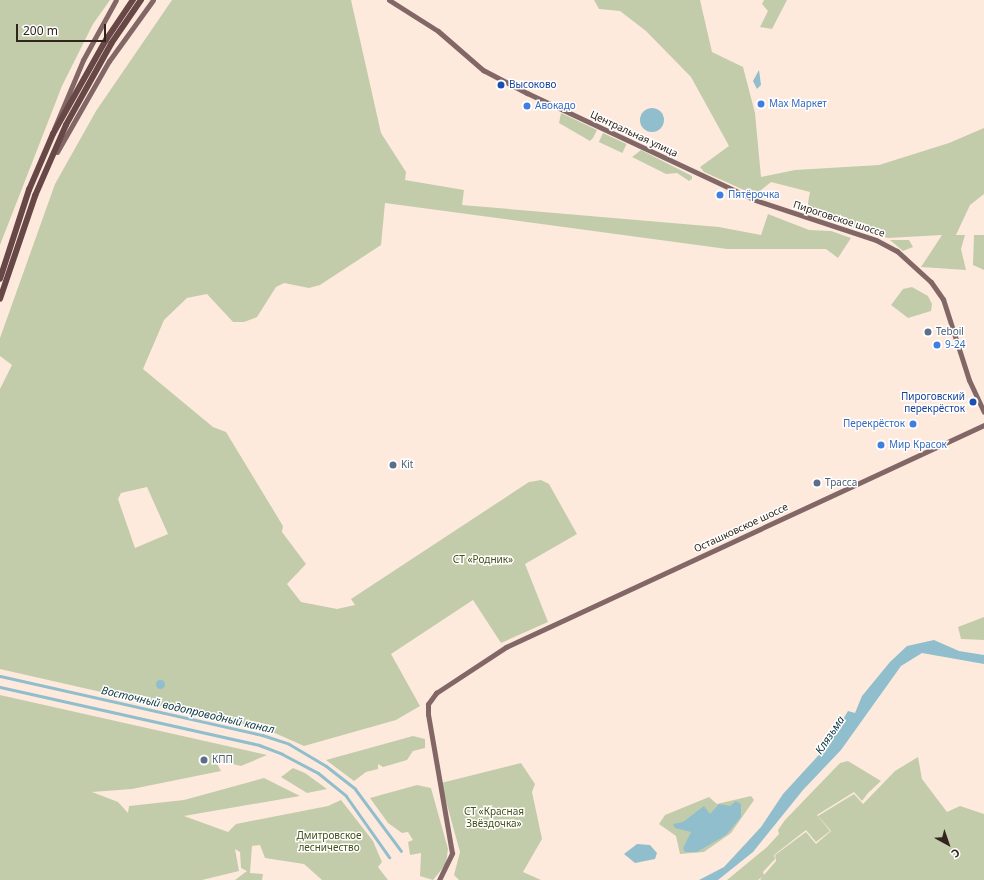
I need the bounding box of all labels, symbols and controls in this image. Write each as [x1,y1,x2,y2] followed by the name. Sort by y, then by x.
[18,16,108,42] scale bar
[23,22,58,39] text: 200 m
[509,79,556,91] place label: Высоково
[496,80,506,90] marker: Высоково
[769,98,827,110] place label: Мах Маркет
[756,99,766,109] marker: Мах Маркет
[535,100,576,112] place label: Авокадо
[522,101,532,111] marker: Авокадо
[588,108,680,160] street label: Центральная улица
[728,189,780,201] place label: Пятёрочка
[715,190,725,200] marker: Пятёрочка
[792,199,886,239] street label: Пироговское шоссе
[936,326,964,338] place label: Teboil
[923,327,933,337] marker: Teboil
[945,339,965,351] place label: 9-24
[932,340,942,350] marker: 9-24
[901,390,965,414] place label: Пироговский перекрёсток
[968,397,978,407] marker: Пироговский перекрёсток
[843,418,905,430] place label: Перекрёсток
[908,419,918,429] marker: Перекрёсток
[889,439,947,451] place label: Мир Красок
[876,440,886,450] marker: Мир Красок
[401,459,413,471] place label: Kit
[388,460,398,470] marker: Kit
[825,477,857,489] place label: Трасса
[812,478,822,488] marker: Трасса
[692,501,790,555] street label: Осташковское шоссе
[453,554,513,566] park label: СТ «Родник»
[100,684,276,736] water label: Восточный водопроводный канал
[813,713,847,757] water label: Клязьма
[212,754,233,766] place label: КПП
[199,755,209,765] marker: КПП
[464,805,524,828] park label: СТ «Красная Звёздочка»
[928,824,968,864] north arrow
[297,829,361,852] park label: Дмитровское лесничество
[948,846,964,862] text: С

